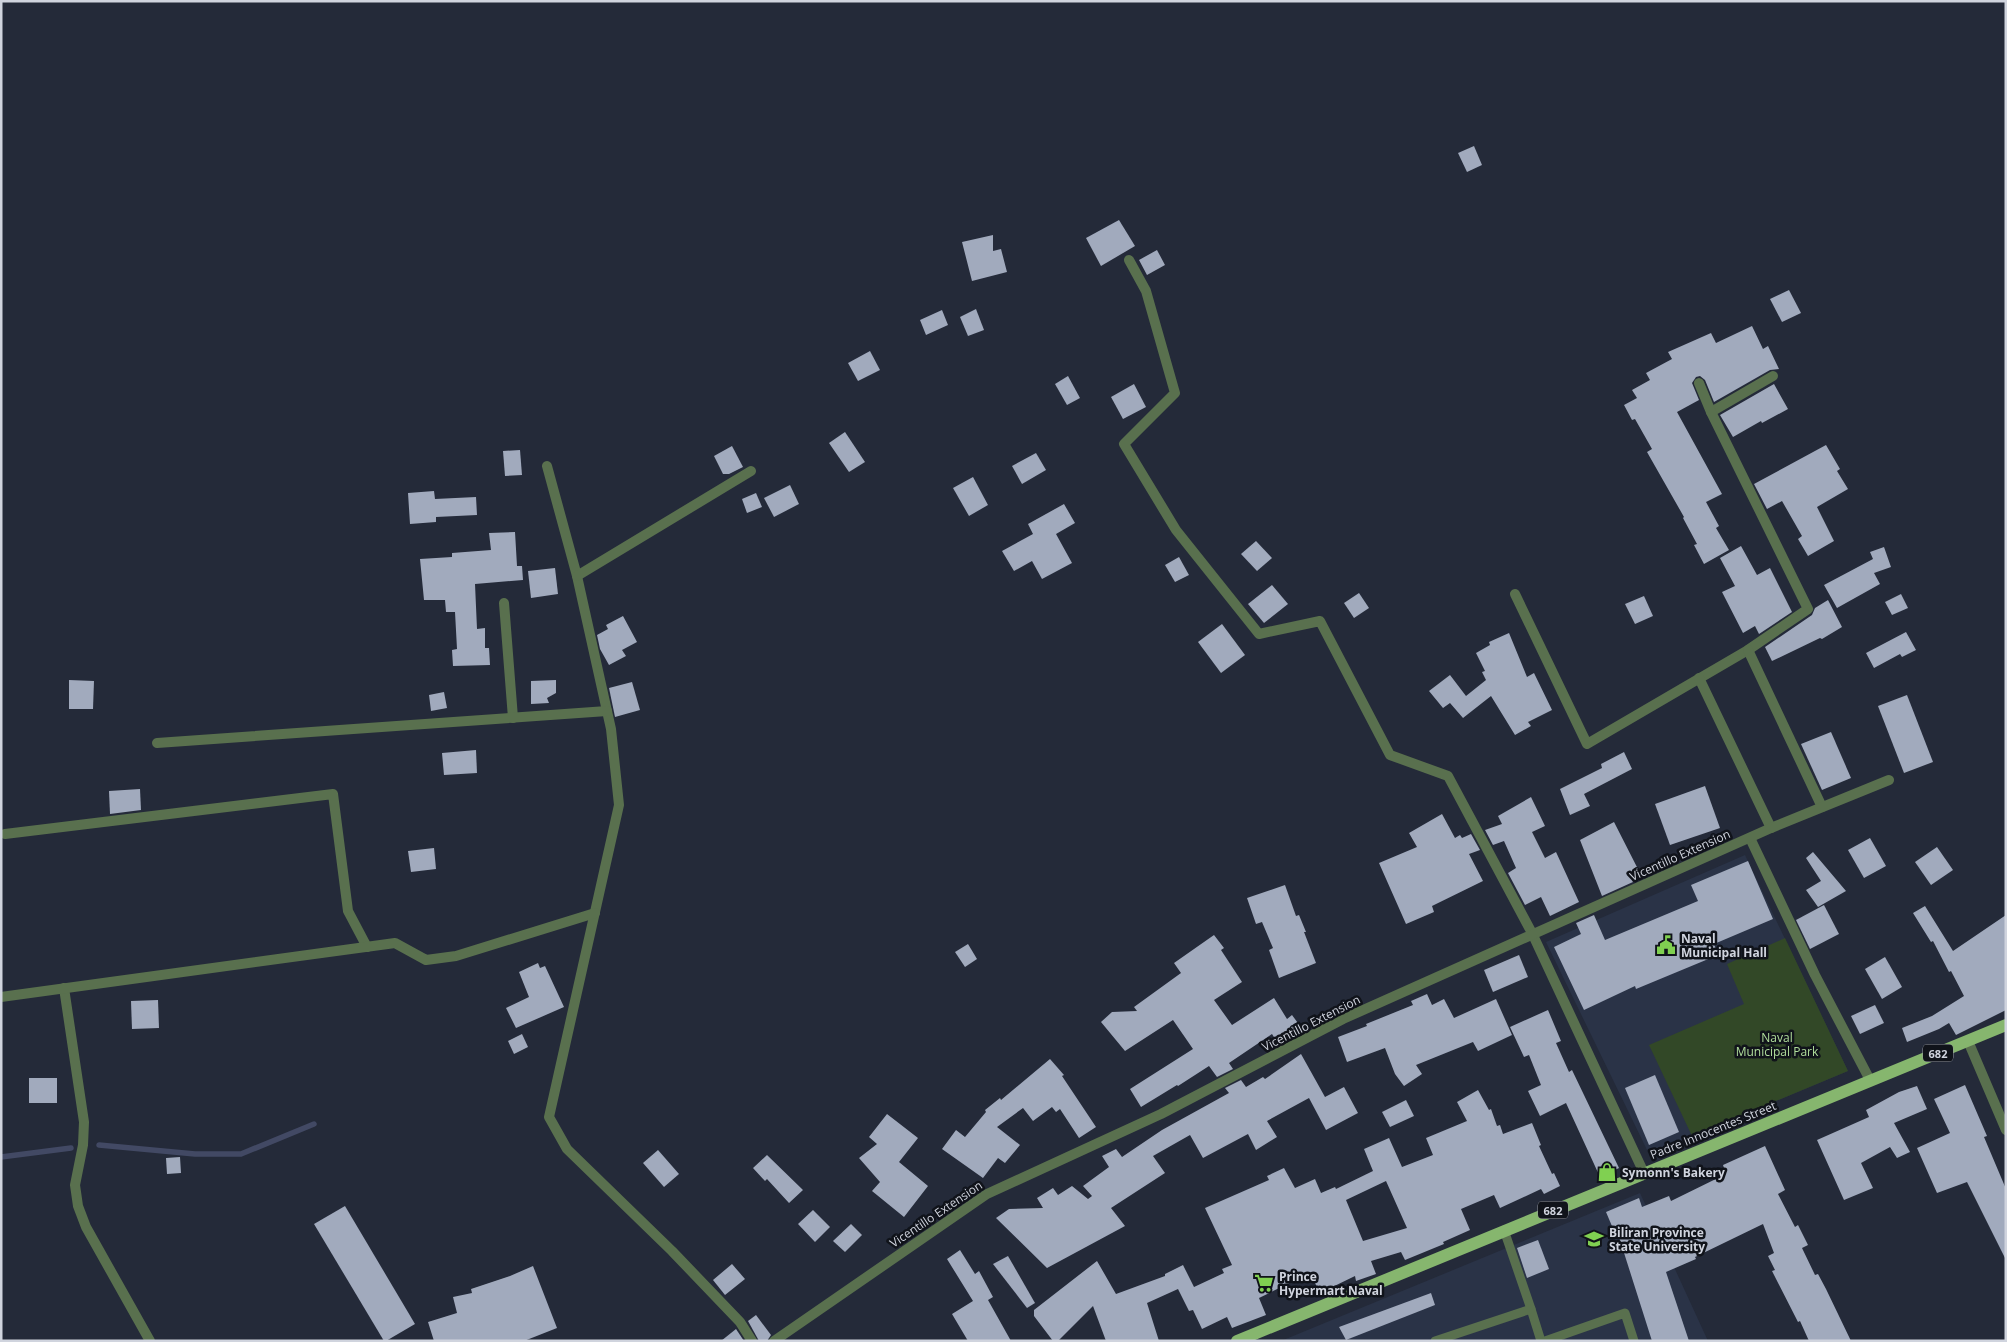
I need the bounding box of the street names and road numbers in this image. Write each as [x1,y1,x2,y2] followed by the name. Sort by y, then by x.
[1627,825,1733,885] street label: Vicentillo Extension
[1259,991,1363,1055] street label: Vicentillo Extension
[1923,1044,1953,1062] road number: 682
[1647,1097,1779,1163] street label: Padre Innocentes Street
[886,1177,986,1251] street label: Vicentillo Extension
[1538,1202,1568,1218] road number: 682

